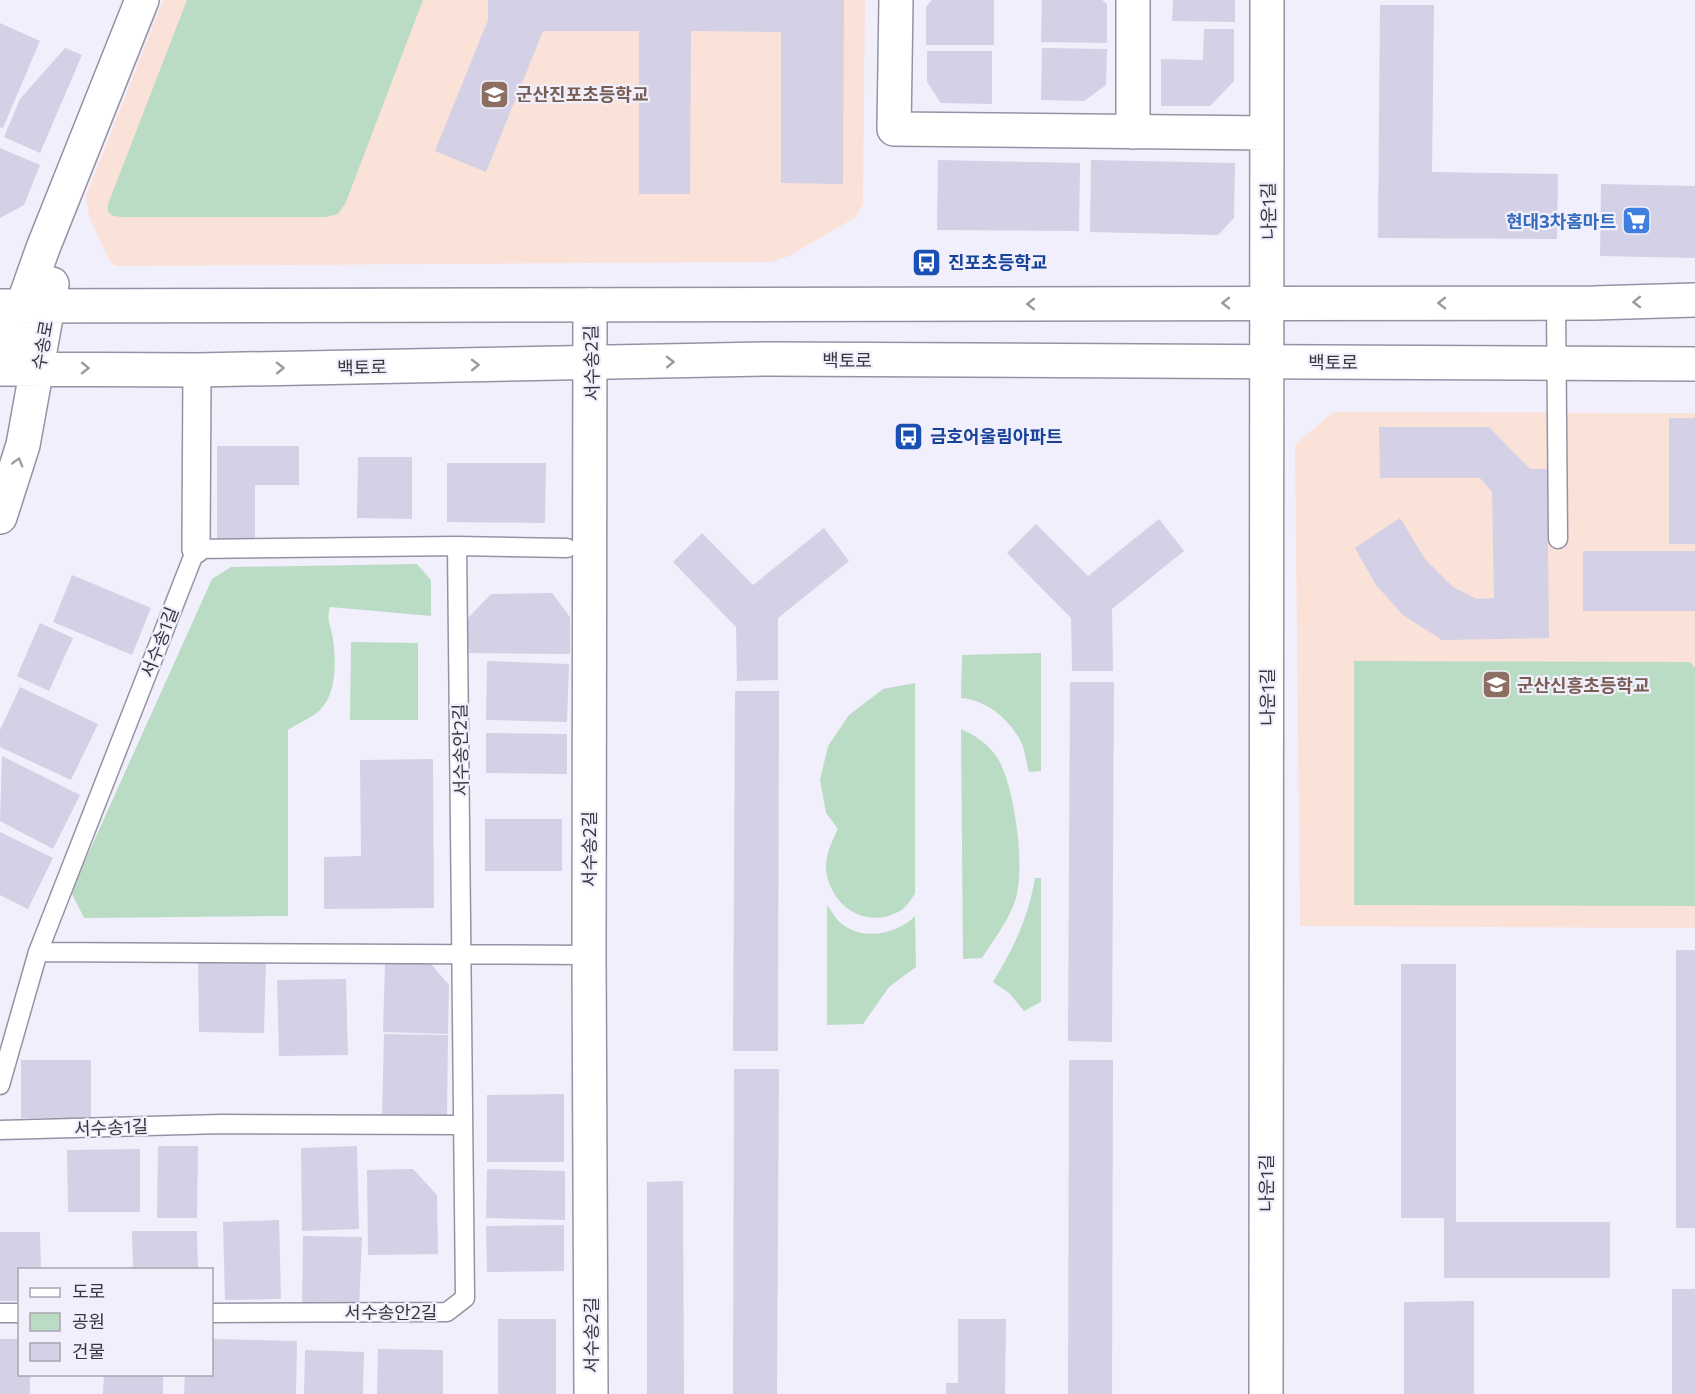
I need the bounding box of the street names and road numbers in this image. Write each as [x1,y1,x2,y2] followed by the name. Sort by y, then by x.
[1257,182,1279,240] street label: 나운1길
[27,319,57,371] street label: 수송로
[579,325,603,401] street label: 서수송2길
[822,349,872,371] street label: 백토로
[1308,351,1358,373] street label: 백토로
[337,356,387,378] street label: 백토로
[135,604,183,680] street label: 서수송1길
[1256,668,1278,726] street label: 나운1길
[448,703,472,797] street label: 서수송안2길
[578,811,600,887] street label: 서수송2길
[74,1115,148,1139] street label: 서수송1길
[1255,1154,1277,1212] street label: 나운1길
[580,1297,602,1373] street label: 서수송2길
[345,1301,437,1323] street label: 서수송안2길

